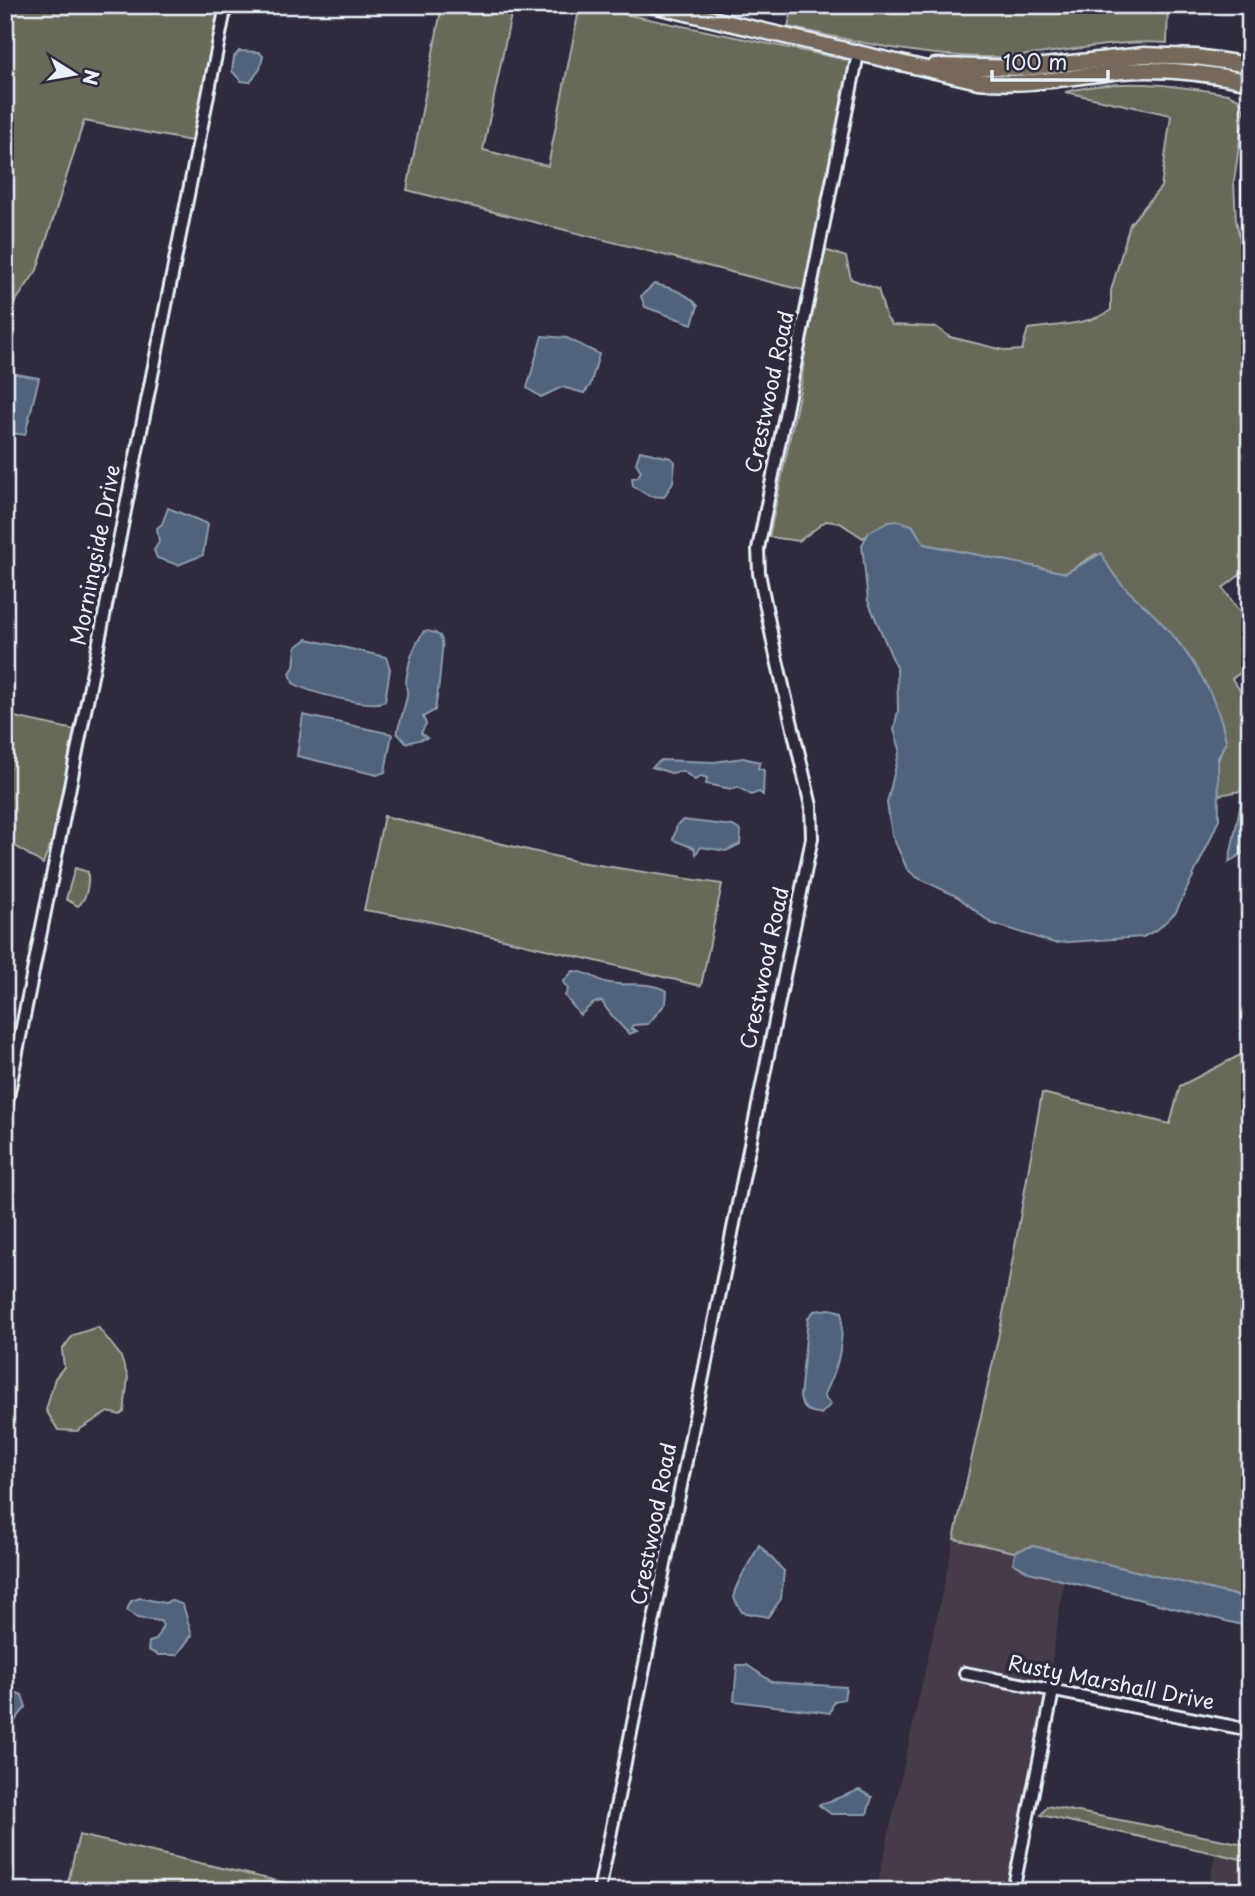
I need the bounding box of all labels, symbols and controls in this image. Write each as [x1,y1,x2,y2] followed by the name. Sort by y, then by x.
[38,38,108,108] north arrow
[992,38,1108,82] scale bar
[1003,45,1067,77] text: 100 m
[76,67,107,87] text: N
[735,308,801,476] street label: Crestwood Road
[61,462,127,648] street label: Morningside Drive
[730,884,796,1052] street label: Crestwood Road
[621,1440,683,1608] street label: Crestwood Road
[1005,1645,1217,1717] street label: Rusty Marshall Drive

